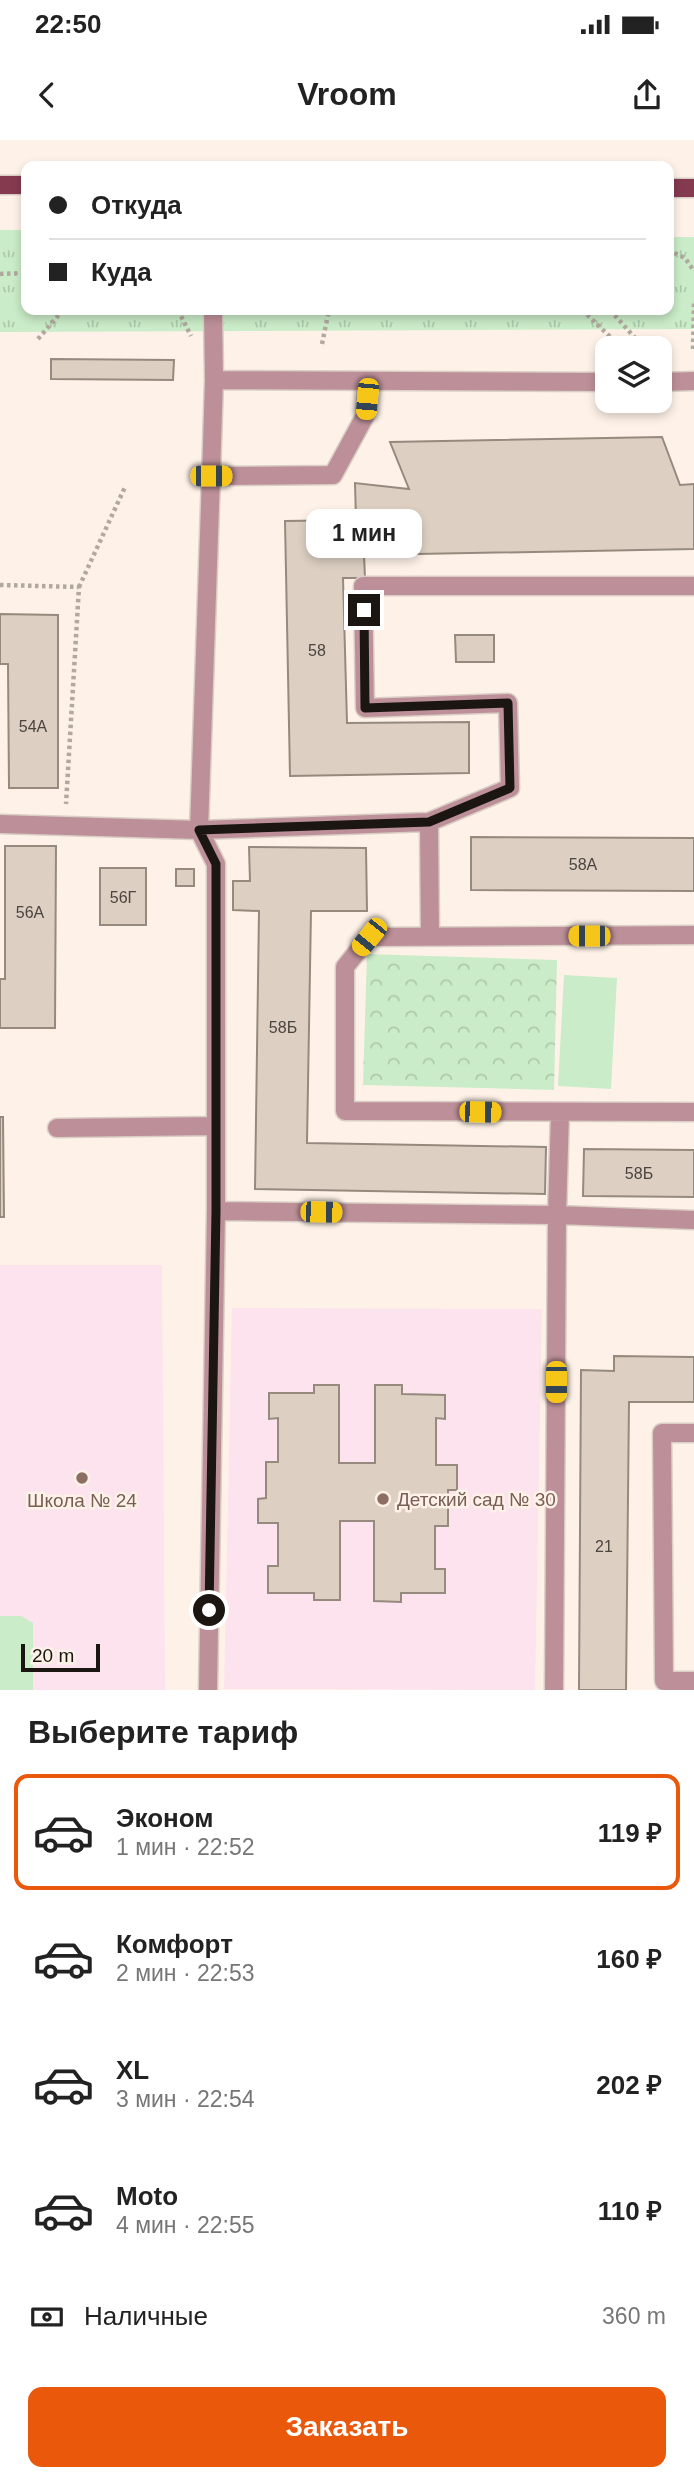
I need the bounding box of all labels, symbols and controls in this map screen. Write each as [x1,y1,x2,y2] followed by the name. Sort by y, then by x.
[35,9,102,39] text: 22:50
[28,76,66,114] icon: back
[297,76,397,112] text: Vroom
[628,76,666,114] icon: share
[91,190,182,220] text: Откуда
[91,257,152,287] text: Куда
[595,336,672,413] map controls
[595,336,672,413] button: layers
[355,377,380,421] car
[191,466,233,487] car
[306,508,422,558] callout: 1 мин
[332,520,396,546] text: 1 мин
[348,594,380,626] route end
[308,642,326,659] house number: 58
[19,718,48,735] house number: 54А
[569,856,598,873] house number: 58А
[110,889,137,906] house number: 56Г
[16,904,45,921] house number: 56А
[348,914,391,960] car
[569,926,611,947] car
[269,1019,297,1036] house number: 58Б
[459,1101,502,1123] car
[625,1165,653,1182] house number: 58Б
[300,1201,343,1223] car
[546,1361,567,1403] car
[74,1470,90,1486] marker: Школа № 24
[397,1489,556,1510] place label: Детский сад № 30
[27,1490,137,1511] place label: Школа № 24
[375,1491,391,1507] marker: Детский сад № 30
[595,1538,613,1555] house number: 21
[193,1594,225,1626] route start
[21,1641,100,1673] scale bar
[32,1645,74,1666] text: 20 m
[28,1714,298,1750] text: Выберите тариф
[32,1801,95,1864] icon: car
[116,1803,214,1833] text: Эконом
[598,1818,662,1848] text: 119 ₽
[116,1834,255,1860] text: 1 мин · 22:52
[32,1927,95,1990] icon: car
[116,1929,233,1959] text: Комфорт
[596,1944,662,1974] text: 160 ₽
[116,1960,255,1986] text: 2 мин · 22:53
[32,2053,95,2116] icon: car
[116,2055,149,2085] text: XL
[596,2070,662,2100] text: 202 ₽
[116,2086,255,2112] text: 3 мин · 22:54
[32,2179,95,2242] icon: car
[116,2181,178,2211] text: Moto
[598,2196,662,2226] text: 110 ₽
[116,2212,255,2238] text: 4 мин · 22:55
[28,2298,66,2336] icon: cash
[84,2301,208,2331] text: Наличные
[602,2303,666,2329] text: 360 m
[28,2387,666,2467] button: Заказать

